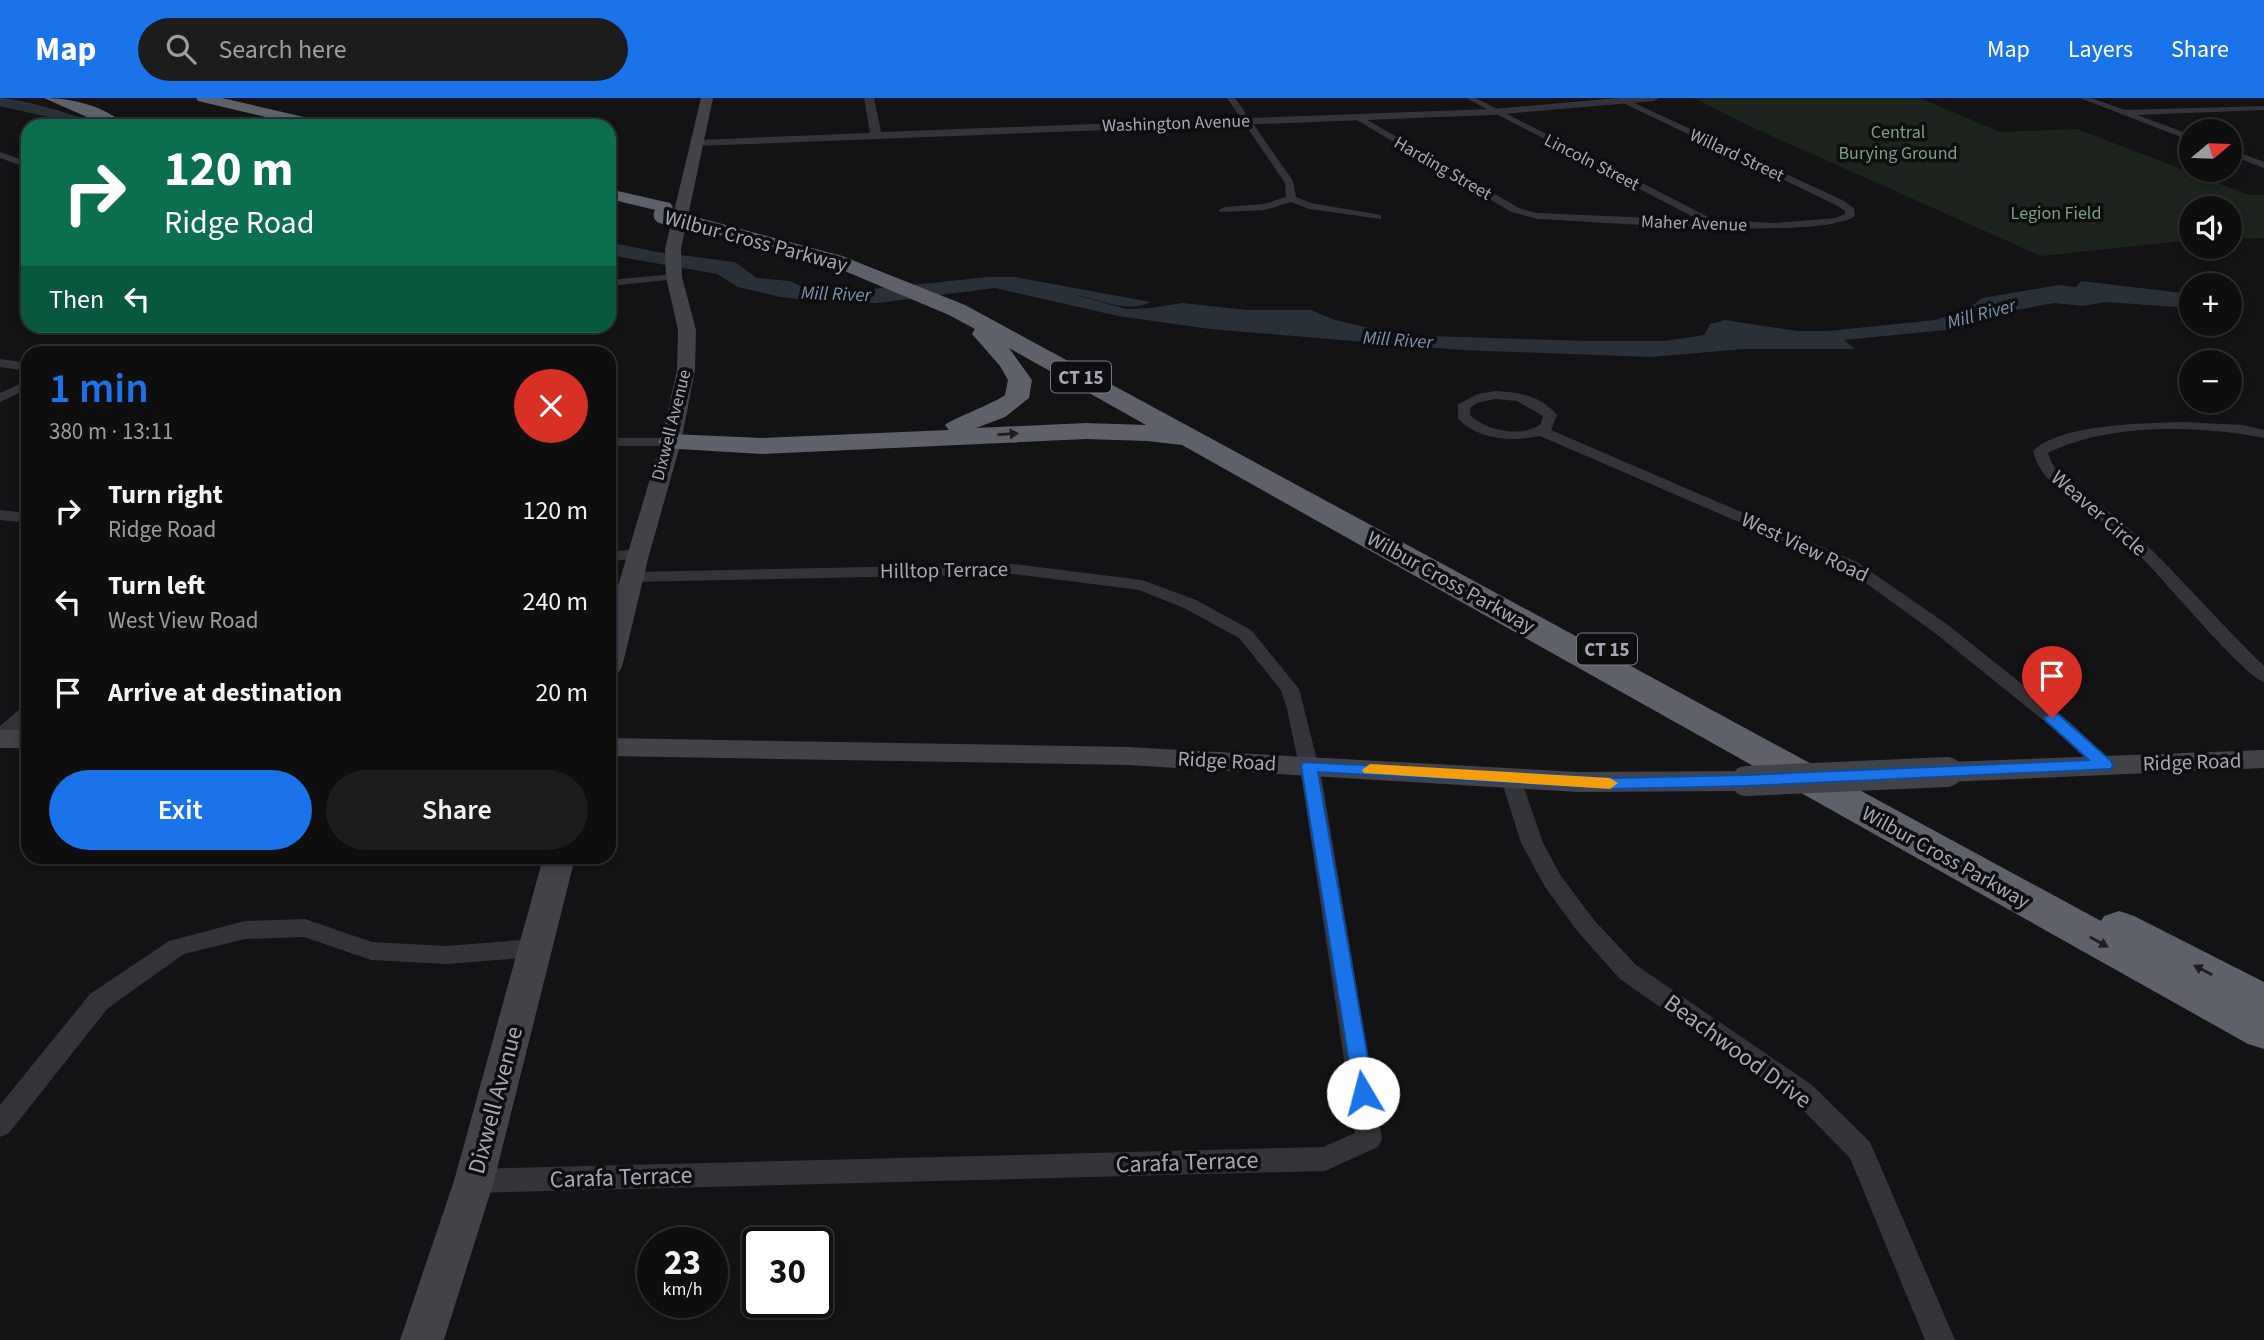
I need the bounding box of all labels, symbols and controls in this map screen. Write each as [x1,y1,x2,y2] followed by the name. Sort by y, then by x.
[138,18,628,81] search box
[35,26,96,73] text: Map
[162,30,200,68] icon: search
[218,31,347,68] text: Search here
[1987,32,2030,67] text: Map
[2068,32,2133,67] text: Layers
[2171,32,2229,67] text: Share
[1102,108,1251,139] street label: Washington Avenue
[2179,119,2242,182] north arrow
[2179,119,2242,413] map controls
[1839,120,1957,166] park label: Central Burying Ground
[1685,123,1788,188] street label: Willard Street
[1540,128,1644,197] street label: Lincoln Street
[1389,130,1496,206] street label: Harding Street
[164,135,293,205] text: 120 m
[49,147,140,238] icon: right
[2179,196,2242,259] button: sound
[164,200,314,246] text: Ridge Road
[2011,201,2101,226] park label: Legion Field
[661,202,851,280] street label: Wilbur Cross Parkway
[1640,209,1748,238] street label: Maher Avenue
[2179,273,2242,336] button: +
[118,280,156,318] icon: left
[800,280,873,309] water label: Mill River
[49,281,104,318] text: Then
[1944,292,2020,337] water label: Mill River
[1362,325,1435,357] water label: Mill River
[2179,350,2242,413] button: −
[49,359,149,419] text: 1 min
[1051,362,1111,392] road number: CT 15
[646,367,697,483] street label: Dixwell Avenue
[514,369,588,443] button: close
[49,415,173,448] text: 380 m · 13:11
[997,429,1019,440] one-way arrow
[2044,463,2154,563] street label: Weaver Circle
[108,476,223,513] text: Turn right
[49,492,87,530] icon: right
[522,492,588,529] text: 120 m
[1736,504,1874,590] street label: West View Road
[108,513,216,546] text: Ridge Road
[1361,523,1541,641] street label: Wilbur Cross Parkway
[880,554,1008,586] street label: Hilltop Terrace
[108,567,205,604] text: Turn left
[49,583,87,621] icon: left
[522,583,588,620] text: 240 m
[108,604,259,637] text: West View Road
[1577,634,1637,664] road number: CT 15
[2022,646,2082,718] pin
[2033,657,2071,695] icon: arrive
[49,674,87,712] icon: arrive
[108,674,342,711] text: Arrive at destination
[535,674,588,711] text: 20 m
[1177,743,1277,779] street label: Ridge Road
[2142,745,2242,779] street label: Ridge Road
[49,770,312,850] button: Exit
[326,770,588,850] button: Share
[1856,798,2036,916] street label: Wilbur Cross Parkway
[2089,936,2109,948] one-way arrow
[2193,965,2213,976] one-way arrow
[1657,986,1819,1117] street label: Beachwood Drive
[459,1022,532,1178] street label: Dixwell Avenue
[1326,1056,1400,1130] position arrow
[1115,1143,1259,1182] street label: Carafa Terrace
[549,1158,693,1197] street label: Carafa Terrace
[742,1227,833,1318] speed limit sign: 30
[664,1238,701,1288] text: 23
[663,1277,702,1302] text: km/h

